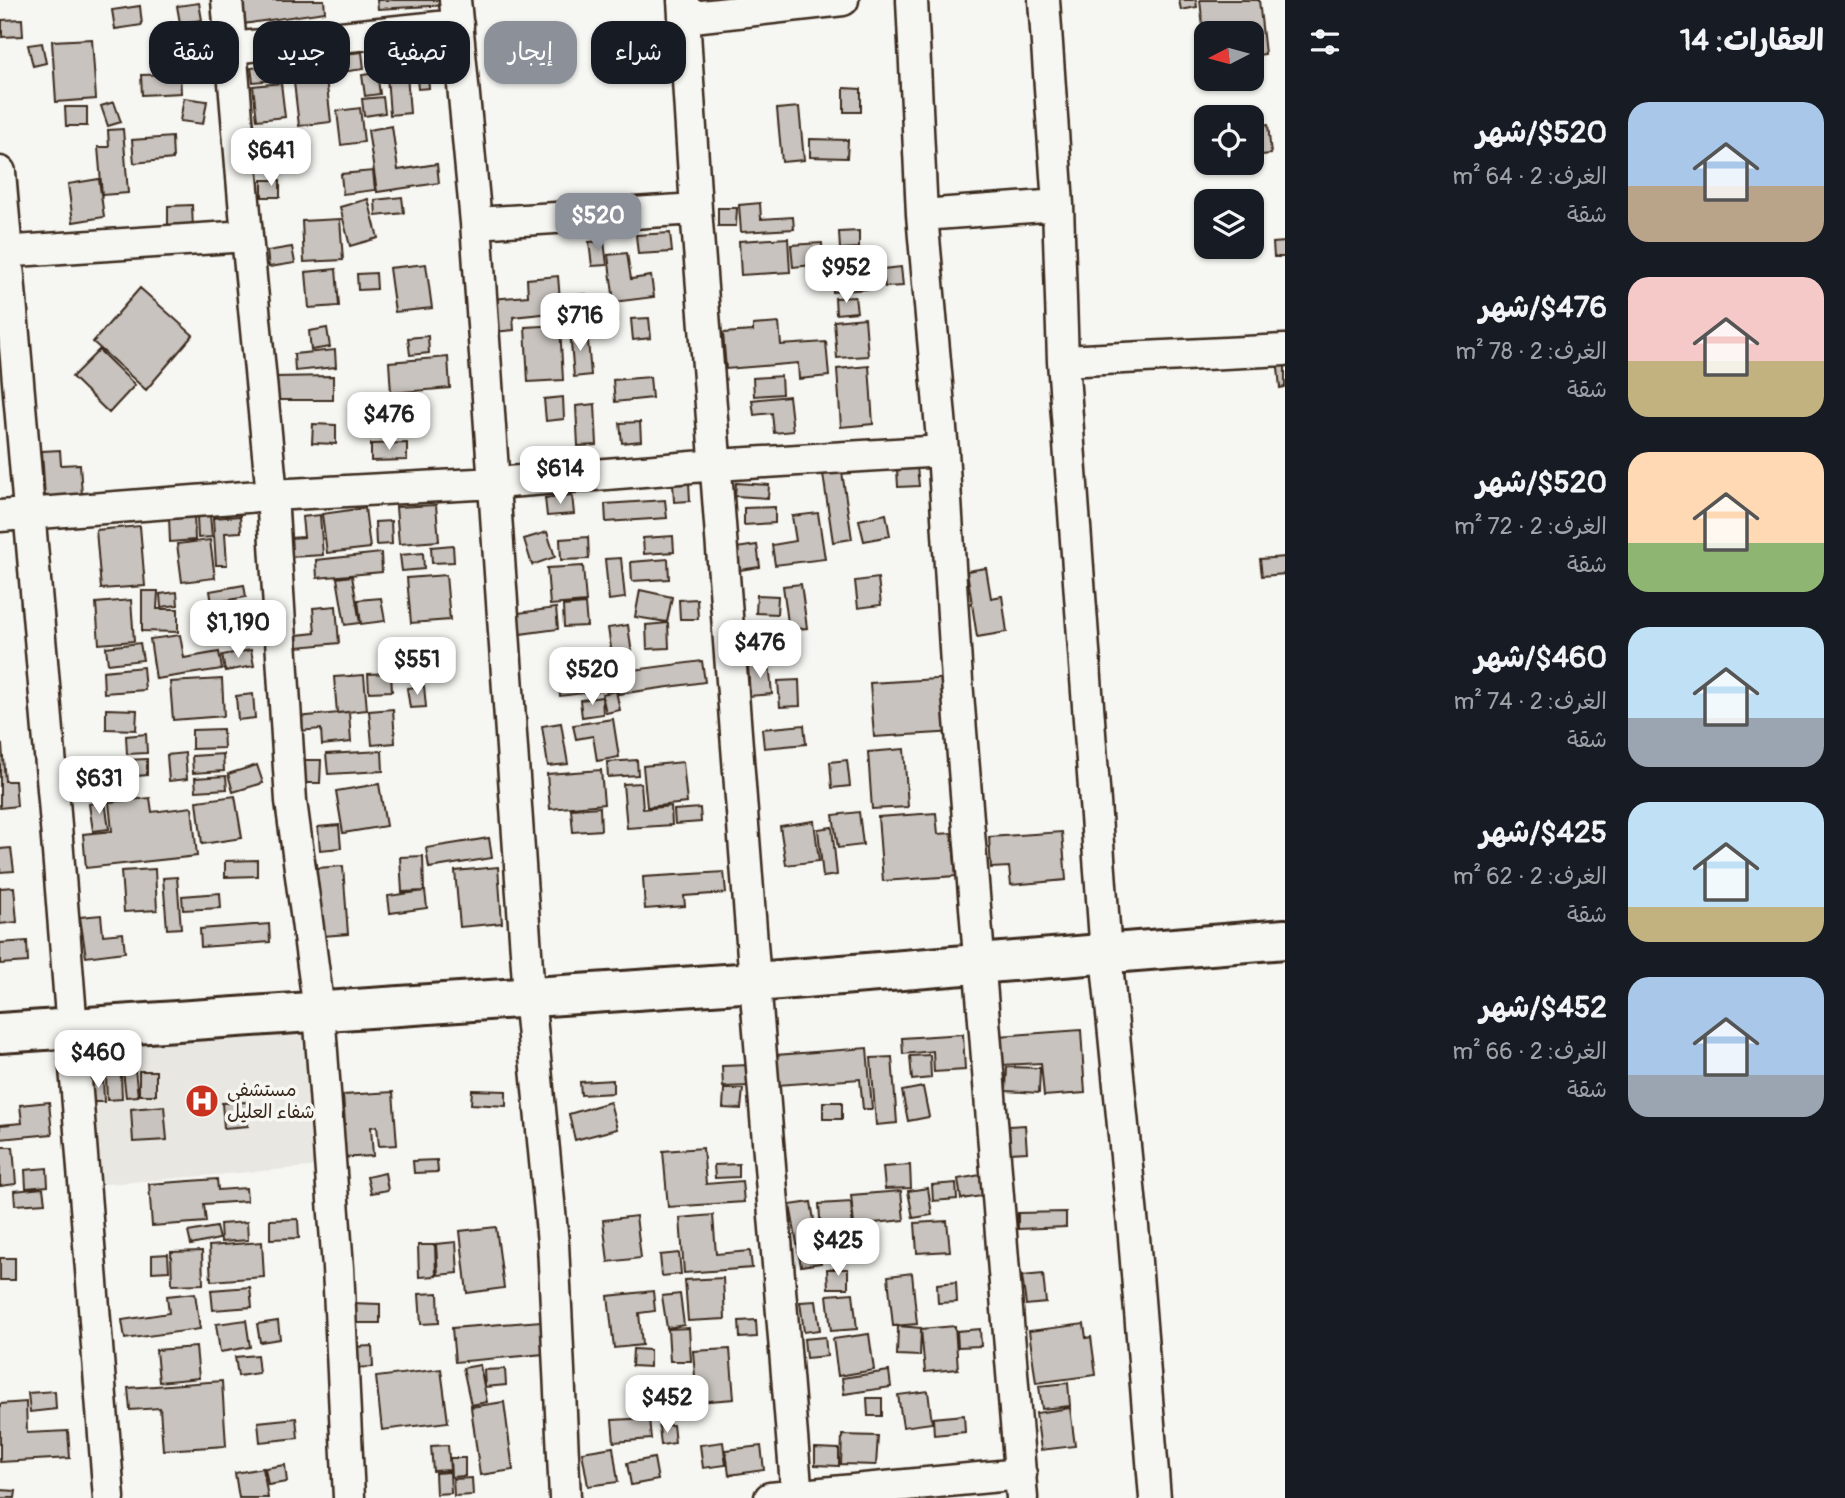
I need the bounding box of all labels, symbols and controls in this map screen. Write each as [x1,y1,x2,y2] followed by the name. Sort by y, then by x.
[149,21,239,84] chip: شقة
[253,21,350,84] chip: جديد
[364,21,470,84] chip: تصفية
[484,21,577,84] chip: إيجار
[591,21,686,84] chip: شراء
[1194,21,1264,91] north arrow
[1194,21,1264,259] map controls
[1680,22,1824,59] text: العقارات: 14
[1306,23,1344,61] icon: filters
[1194,105,1264,175] button: locate
[1477,114,1607,151] text: $520/شهر
[230,128,312,188] pin: $641
[1684,130,1768,214] icon: home
[247,136,295,165] text: $641
[1453,162,1607,191] text: الغرف: 2 · 64 m²
[1194,189,1264,259] button: layers
[557,194,639,253] pin: $520
[1567,200,1607,229] text: شقة
[571,201,625,230] text: $520
[805,246,887,305] pin: $952
[821,253,871,282] text: $952
[1479,289,1607,326] text: $476/شهر
[539,294,621,353] pin: $716
[556,301,604,330] text: $716
[1684,305,1768,389] icon: home
[1455,337,1607,366] text: الغرف: 2 · 78 m²
[1567,375,1607,404] text: شقة
[348,392,430,452] pin: $476
[363,400,415,429] text: $476
[519,447,601,506] pin: $614
[536,454,584,483] text: $614
[1477,464,1607,501] text: $520/شهر
[1684,480,1768,564] icon: home
[1454,512,1607,541] text: الغرف: 2 · 72 m²
[1567,550,1607,579] text: شقة
[181,600,295,660] pin: $1,190
[206,608,270,637] text: $1,190
[719,620,801,680] pin: $476
[734,628,786,657] text: $476
[376,638,458,697] pin: $551
[1475,639,1607,676] text: $460/شهر
[394,645,440,674] text: $551
[551,648,633,707] pin: $520
[565,655,619,684] text: $520
[1684,655,1768,739] icon: home
[1454,687,1607,716] text: الغرف: 2 · 74 m²
[1567,725,1607,754] text: شقة
[58,756,140,816] pin: $631
[75,764,123,793] text: $631
[1480,814,1607,851] text: $425/شهر
[1684,830,1768,914] icon: home
[1453,862,1607,891] text: الغرف: 2 · 62 m²
[1567,900,1607,929] text: شقة
[1480,989,1607,1026] text: $452/شهر
[1684,1005,1768,1089] icon: home
[57,1030,139,1090] pin: $460
[1452,1037,1607,1066] text: الغرف: 2 · 66 m²
[71,1038,125,1067] text: $460
[1567,1075,1607,1104] text: شقة
[227,1078,315,1124] place label: مستشفى شفاء العليل
[183,1082,221,1120] hospital icon: مستشفى شفاء العليل
[797,1218,879,1278] pin: $425
[812,1226,864,1255] text: $425
[626,1376,708,1435] pin: $452
[641,1383,693,1412] text: $452

